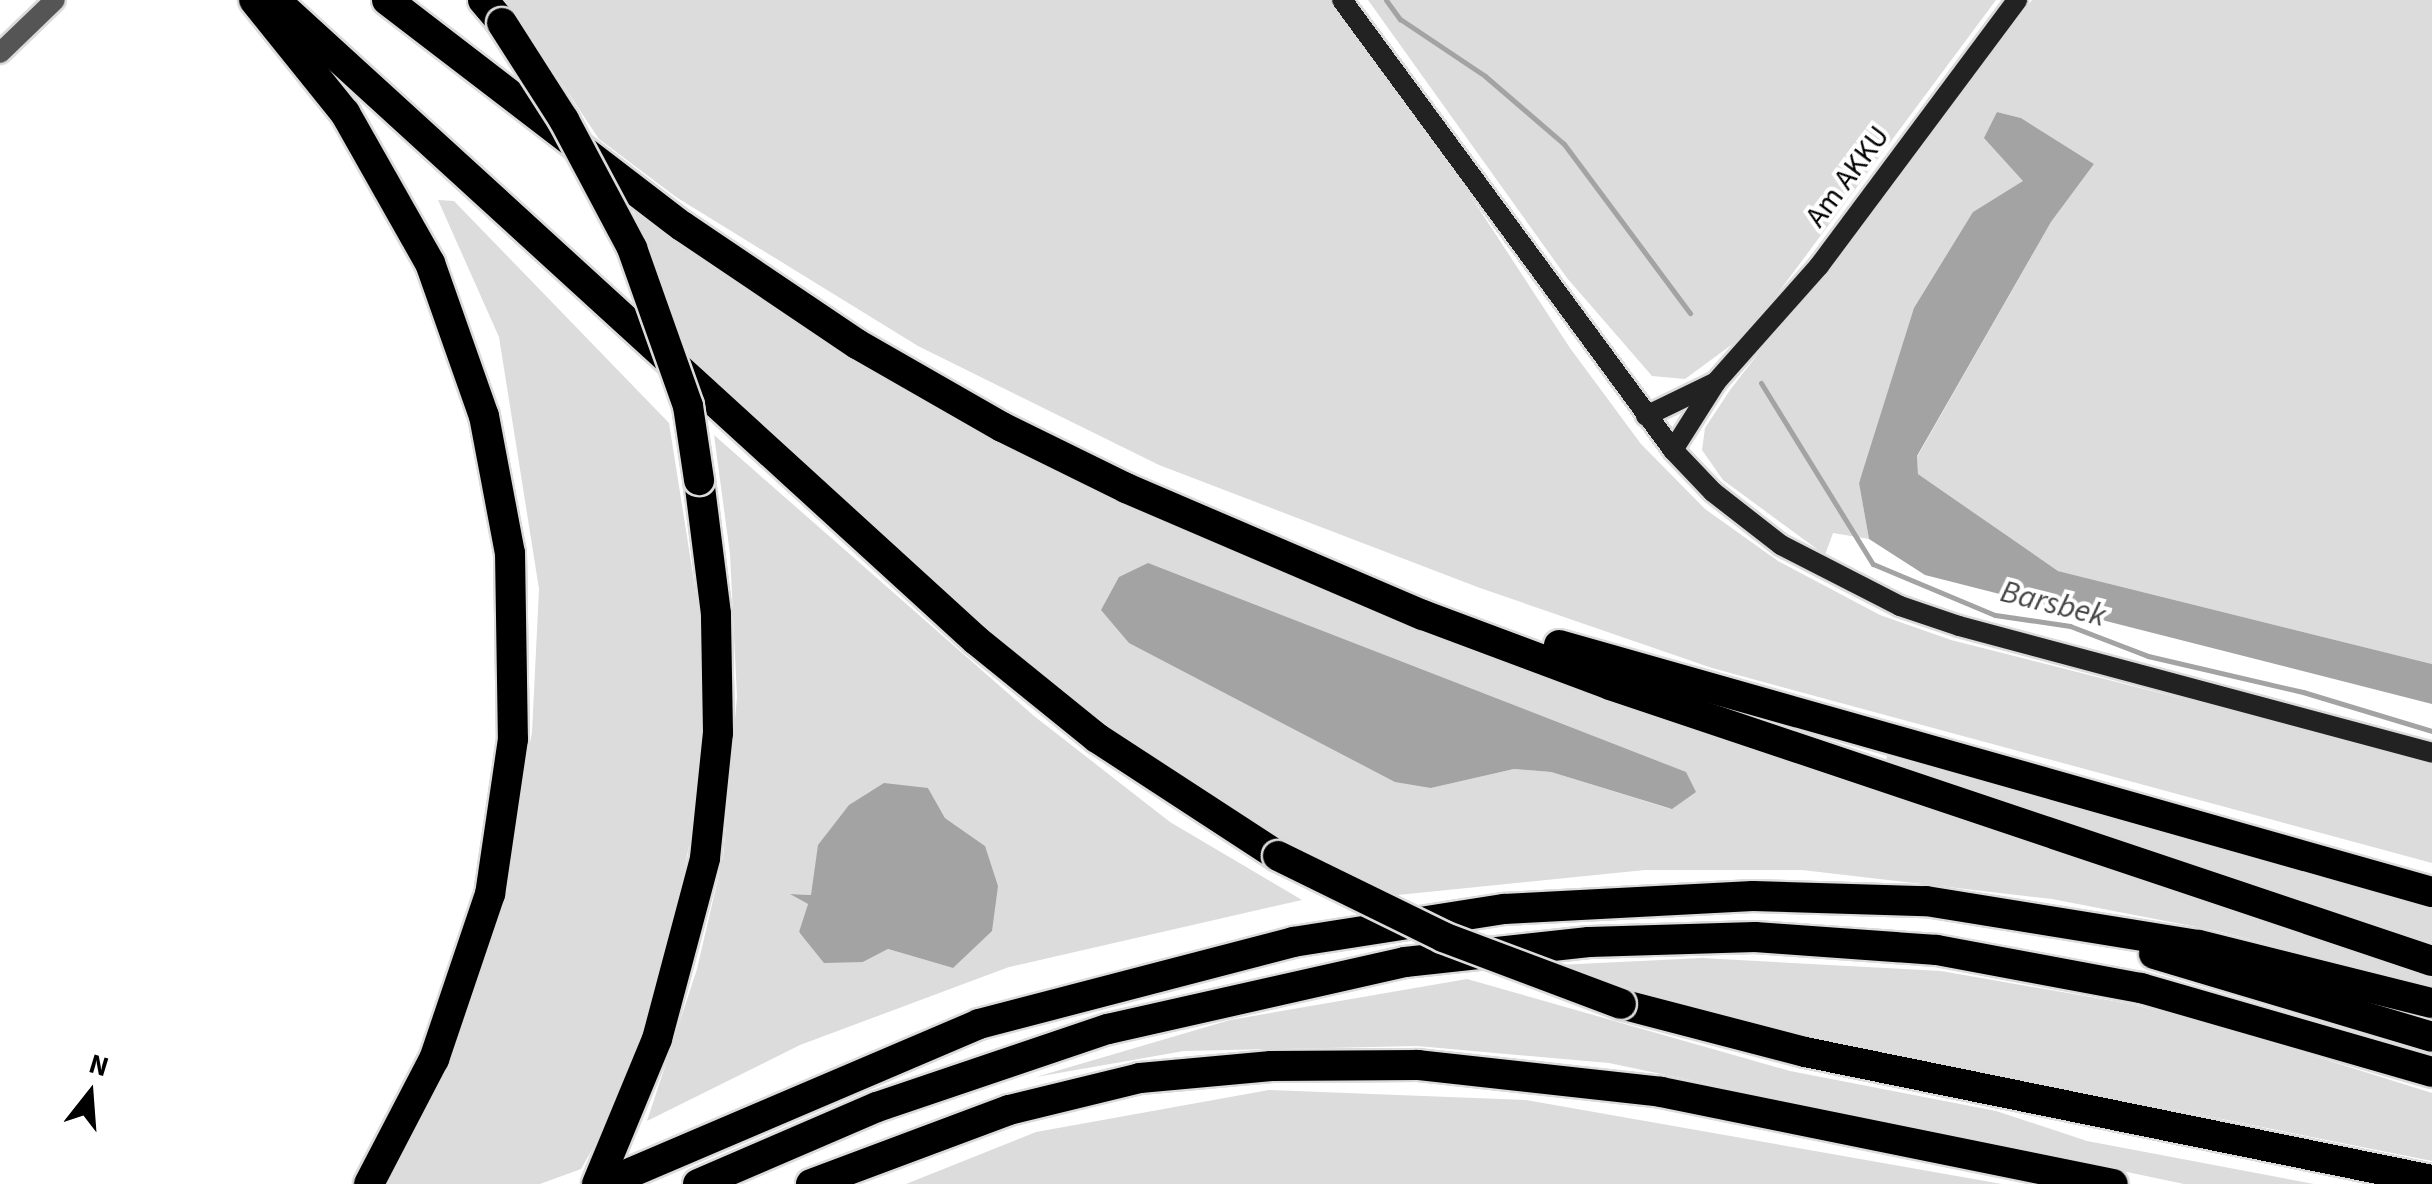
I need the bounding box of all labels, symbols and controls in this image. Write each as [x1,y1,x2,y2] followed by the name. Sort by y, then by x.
[1798,119,1898,235] street label: Am AKKU
[1997,572,2109,636] water label: Barsbek
[84,1043,114,1087] text: N
[40,1044,140,1144] north arrow

